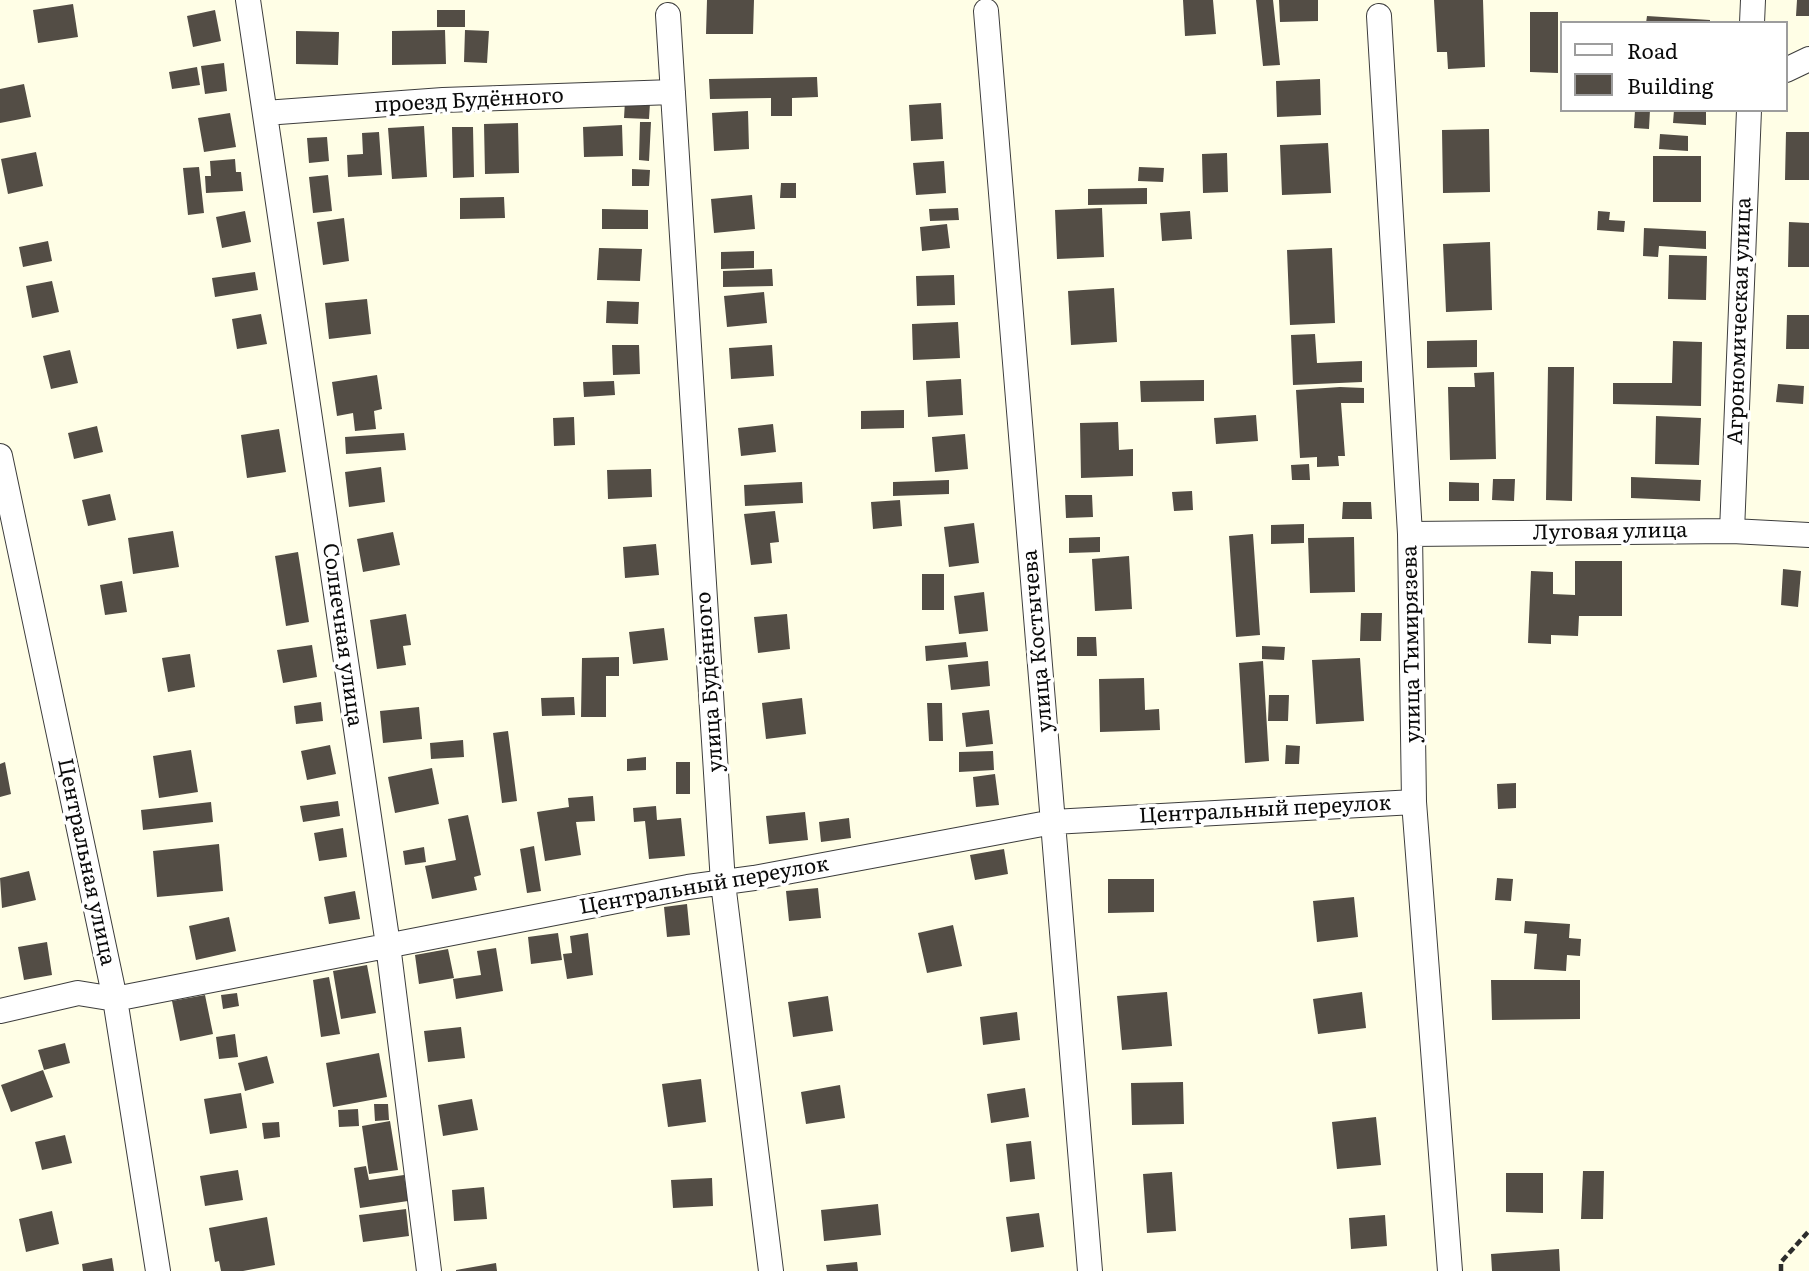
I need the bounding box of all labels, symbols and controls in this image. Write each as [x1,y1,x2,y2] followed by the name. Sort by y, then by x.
[1560,21,1788,112] legend
[1627,34,1678,65] text: Road
[1627,69,1713,100] text: Building
[374,83,564,119] street label: проезд Будённого
[1723,197,1757,445] street label: Агрономическая улица
[1532,518,1688,546] street label: Луговая улица
[317,542,367,728] street label: Солнечная улица
[1398,545,1426,743] street label: улица Тимирязева
[1017,549,1059,733] street label: улица Костычева
[691,591,729,773] street label: улица Будённого
[52,756,120,968] street label: Центральная улица
[1138,791,1392,829] street label: Центральный переулок
[577,852,831,920] street label: Центральный переулок

